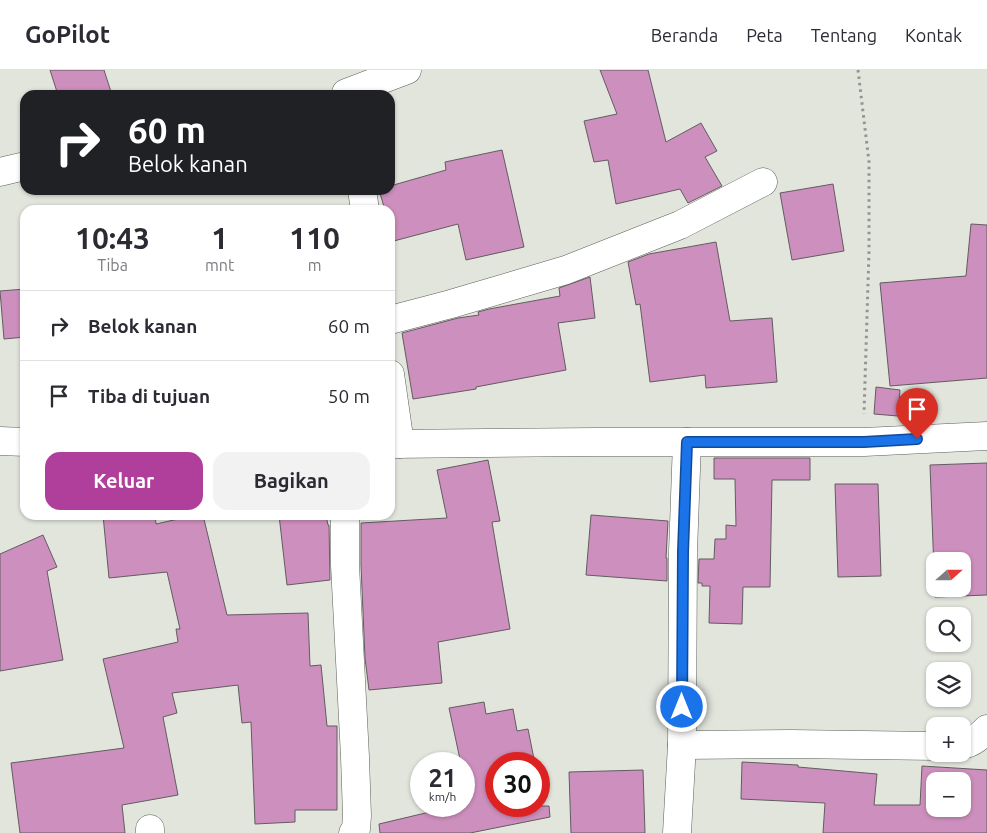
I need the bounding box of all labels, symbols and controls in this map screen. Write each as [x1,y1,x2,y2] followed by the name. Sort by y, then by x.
[25,21,110,48] text: GoPilot
[651,25,718,45] text: Beranda
[746,25,783,45] text: Peta
[811,25,877,45] text: Tentang
[905,25,962,45] text: Kontak
[45,110,110,175] icon: right
[128,110,206,150] text: 60 m
[128,151,248,176] text: Belok kanan
[75,221,150,255] text: 10:43
[211,221,228,255] text: 1
[289,221,340,255] text: 110
[97,256,128,274] text: Tiba
[205,256,234,274] text: mnt
[308,256,322,274] text: m
[45,312,73,340] icon: right
[88,315,197,337] text: Belok kanan
[328,315,370,337] text: 60 m
[45,382,73,410] icon: arrive
[88,385,210,407] text: Tiba di tujuan
[328,385,370,407] text: 50 m
[896,388,938,439] pin
[903,395,931,423] icon: arrive
[45,452,203,510] button: Keluar
[213,452,370,510] button: Bagikan
[926,552,971,598] north arrow
[926,552,971,817] map controls
[926,607,971,652] button: search
[926,662,971,707] button: layers
[655,680,707,732] position arrow
[926,717,971,762] button: +
[485,752,550,817] speed limit sign: 30
[428,764,457,792] text: 21
[926,772,971,817] button: −
[429,790,456,803] text: km/h

